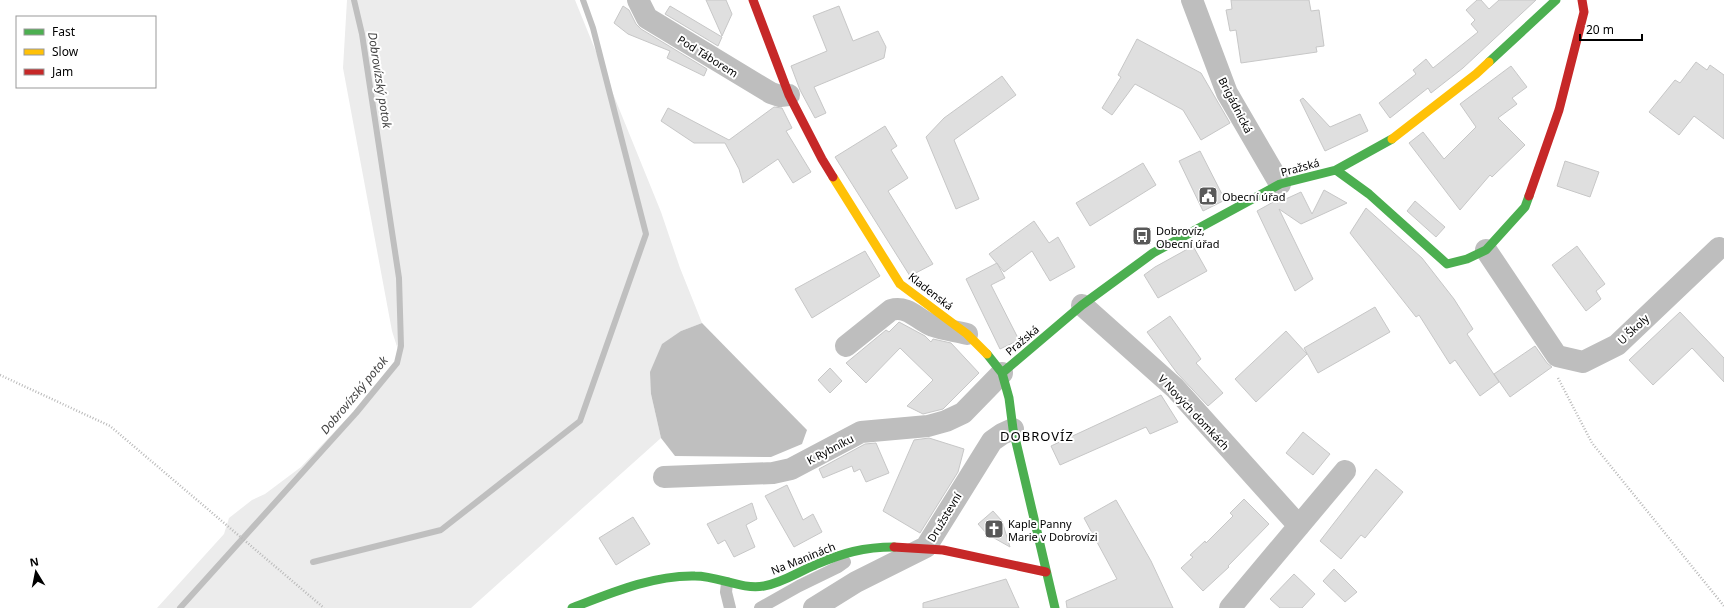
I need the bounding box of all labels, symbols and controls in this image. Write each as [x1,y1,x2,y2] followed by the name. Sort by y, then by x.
[16,16,156,88] legend
[1580,16,1642,42] scale bar
[1586,21,1614,38] text: 20 m
[52,23,76,40] text: Fast
[364,31,396,130] water label: Dobrovízský potok
[675,31,741,81] street label: Pod Táborem
[52,43,79,60] text: Slow
[51,63,73,80] text: Jam
[1215,74,1257,136] street label: Brigádnická
[1279,155,1321,179] street label: Pražská
[1197,185,1219,207] public building icon: Obecní úřad
[1222,189,1285,204] place label: Obecní úřad
[1156,223,1219,251] place label: Dobrovíz, Obecní úřad
[1131,225,1153,247] bus stop icon: Dobrovíz, Obecní úřad
[906,269,956,313] street label: Kladenská
[1614,310,1652,347] street label: U Školy
[1002,322,1042,358] street label: Pražská
[316,352,392,438] water label: Dobrovízský potok
[1155,371,1233,453] street label: V Nových domkách
[1000,427,1074,445] district label: DOBROVÍZ
[804,430,856,468] street label: K Rybníku
[923,489,965,544] street label: Družstevní
[1008,516,1098,544] place label: Kaple Panny Marie v Dobrovízi
[983,518,1005,540] church icon: Kaple Panny Marie v Dobrovízi
[769,538,837,578] street label: Na Maninách
[16,552,56,592] north arrow
[28,553,40,570] text: N

